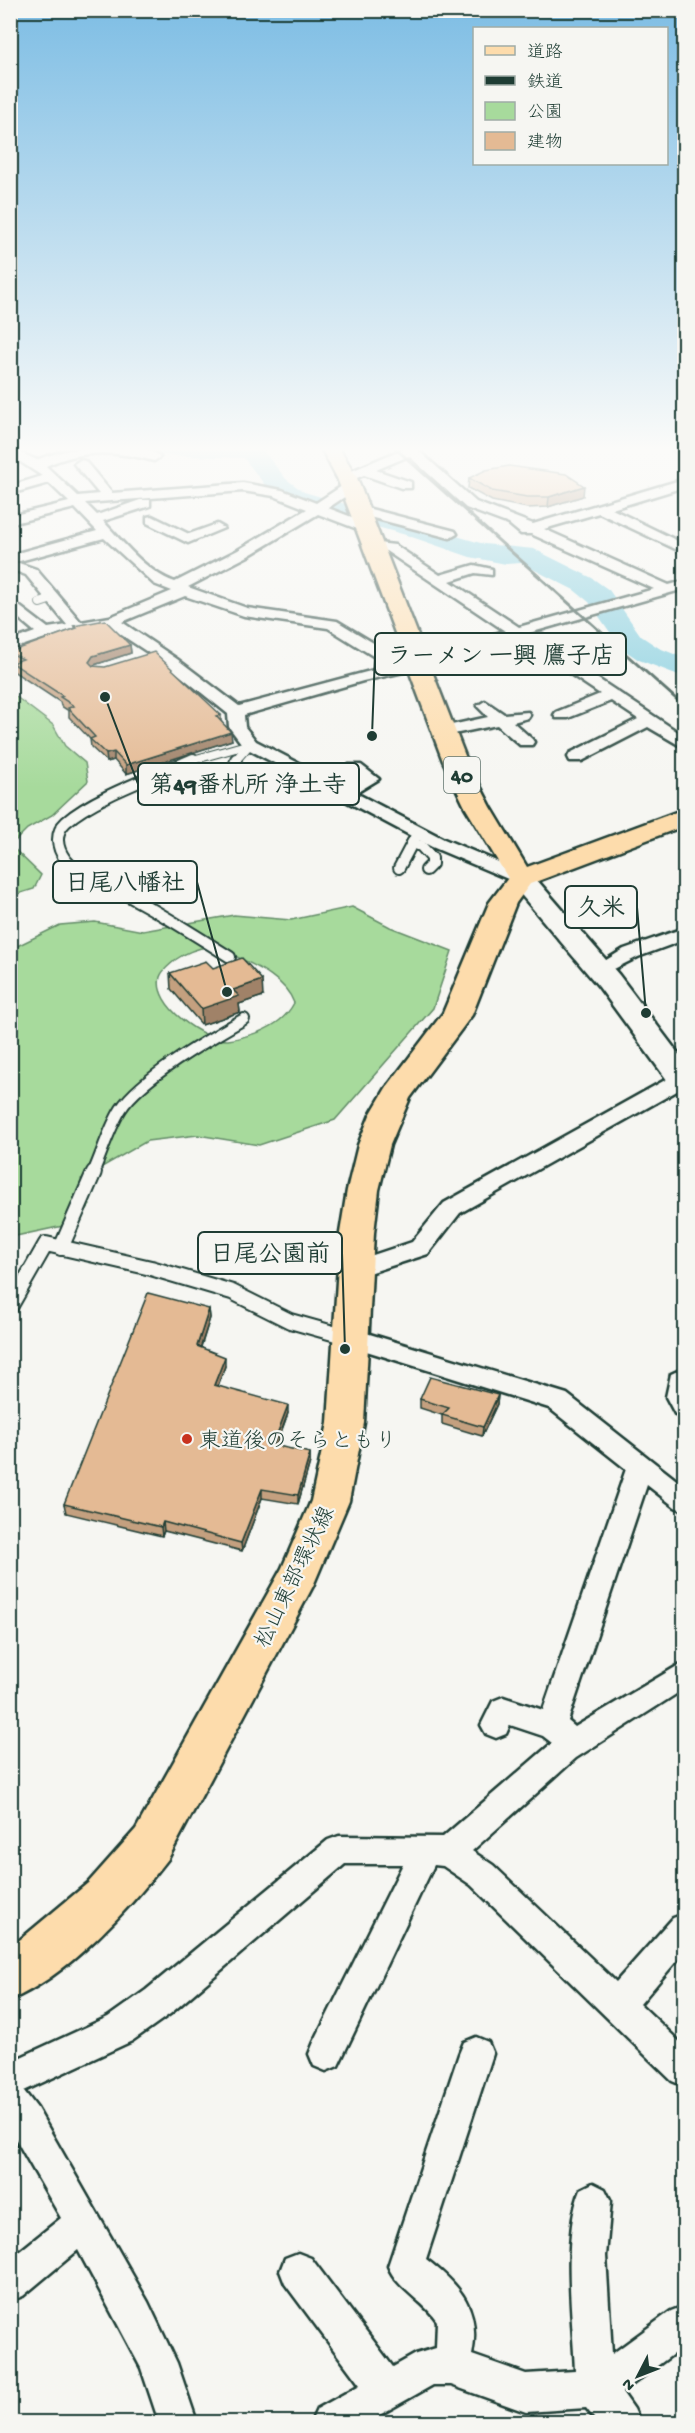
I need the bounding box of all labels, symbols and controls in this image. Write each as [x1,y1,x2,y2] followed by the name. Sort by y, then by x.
[473,27,668,165] legend
[527,42,563,64] text: 道路
[527,72,563,94] text: 鉄道
[527,103,563,124] text: 公園
[527,132,563,154] text: 建物
[375,633,626,675] callout: ラーメン 一興 鷹子店
[387,643,615,673] text: ラーメン 一興 鷹子店
[444,757,480,793] road number: 40
[138,763,359,805] callout: 第49番札所 浄土寺
[149,772,347,802] text: 第49番札所 浄土寺
[53,861,197,903] callout: 日尾八幡社
[65,870,185,900] text: 日尾八幡社
[565,886,637,928] callout: 久米
[577,895,625,925] text: 久米
[198,1232,342,1274] callout: 日尾公園前
[210,1241,330,1271] text: 日尾公園前
[199,1429,397,1456] place label: 東道後のそらともり
[180,1432,194,1446] marker: 東道後のそらともり
[250,1502,342,1653] street label: 松山東部環状線
[608,2346,668,2406] north arrow
[619,2373,640,2394] text: N

